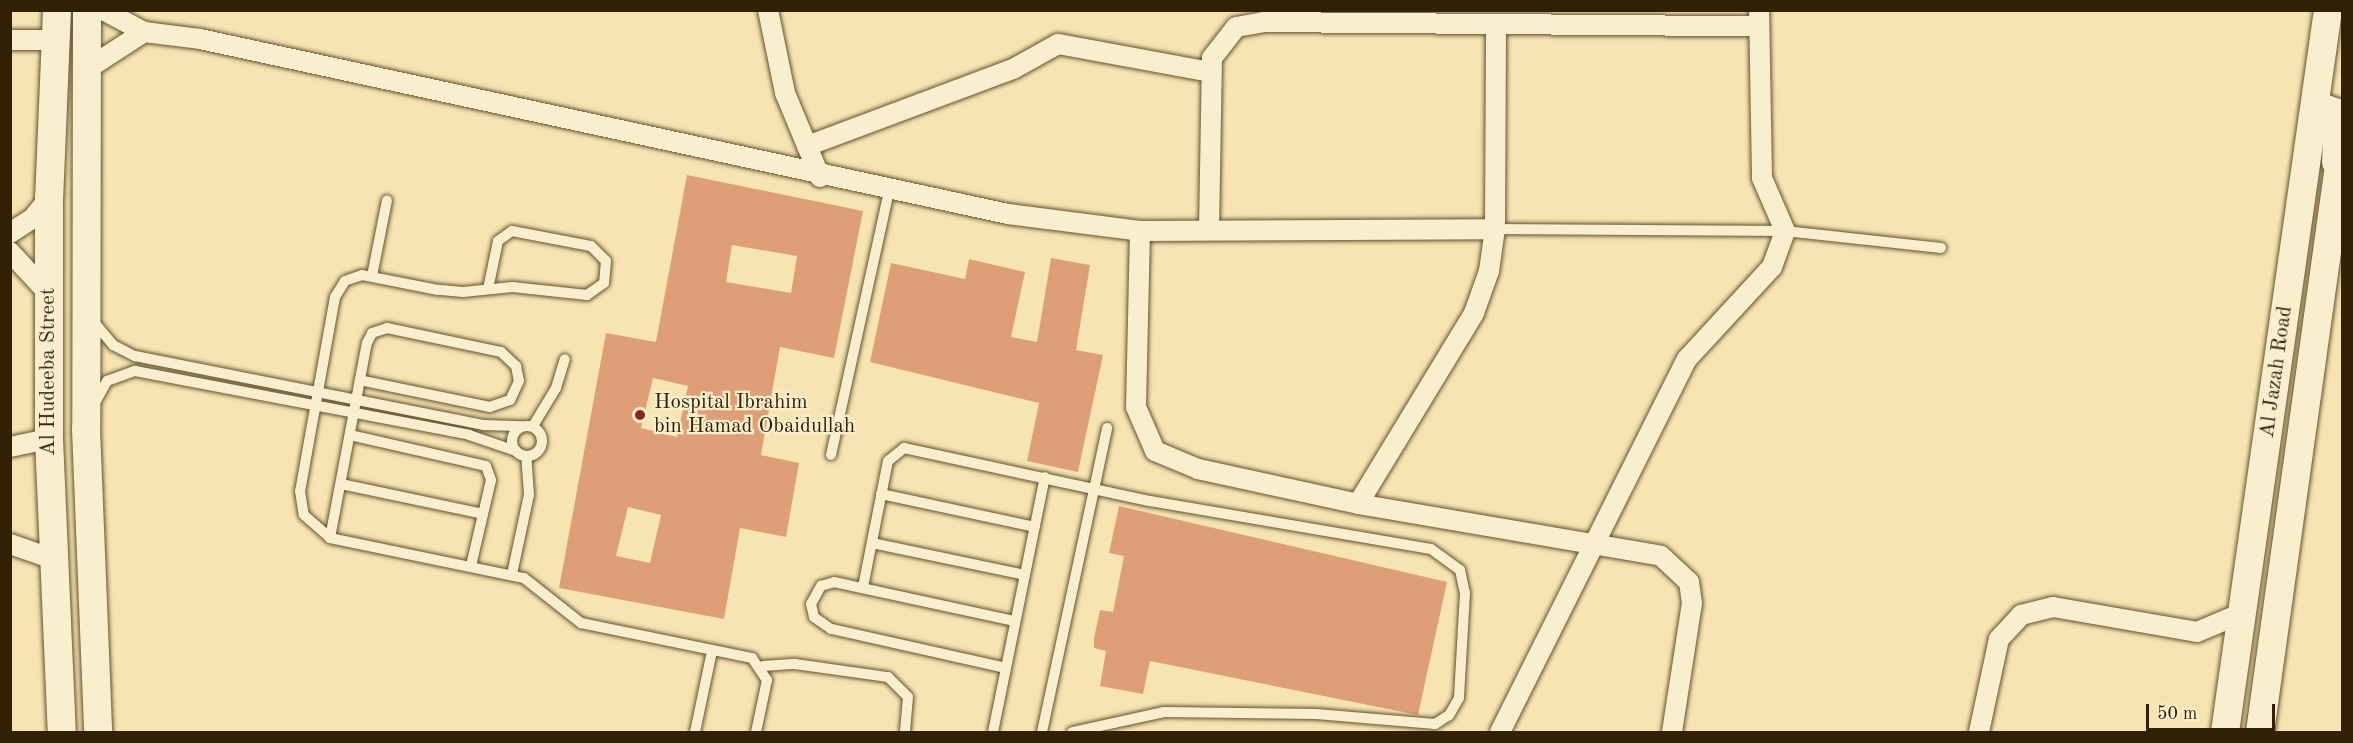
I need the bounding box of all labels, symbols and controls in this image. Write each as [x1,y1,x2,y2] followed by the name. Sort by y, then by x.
[36,288,62,456] street label: Al Hudeeba Street
[2255,304,2299,440] street label: Al Jazah Road
[654,390,855,440] place label: Hospital Ibrahim bin Hamad Obaidullah
[631,406,649,424] marker: Hospital Ibrahim bin Hamad Obaidullah
[2149,692,2278,730] scale bar
[2157,705,2197,723] text: 50 m

